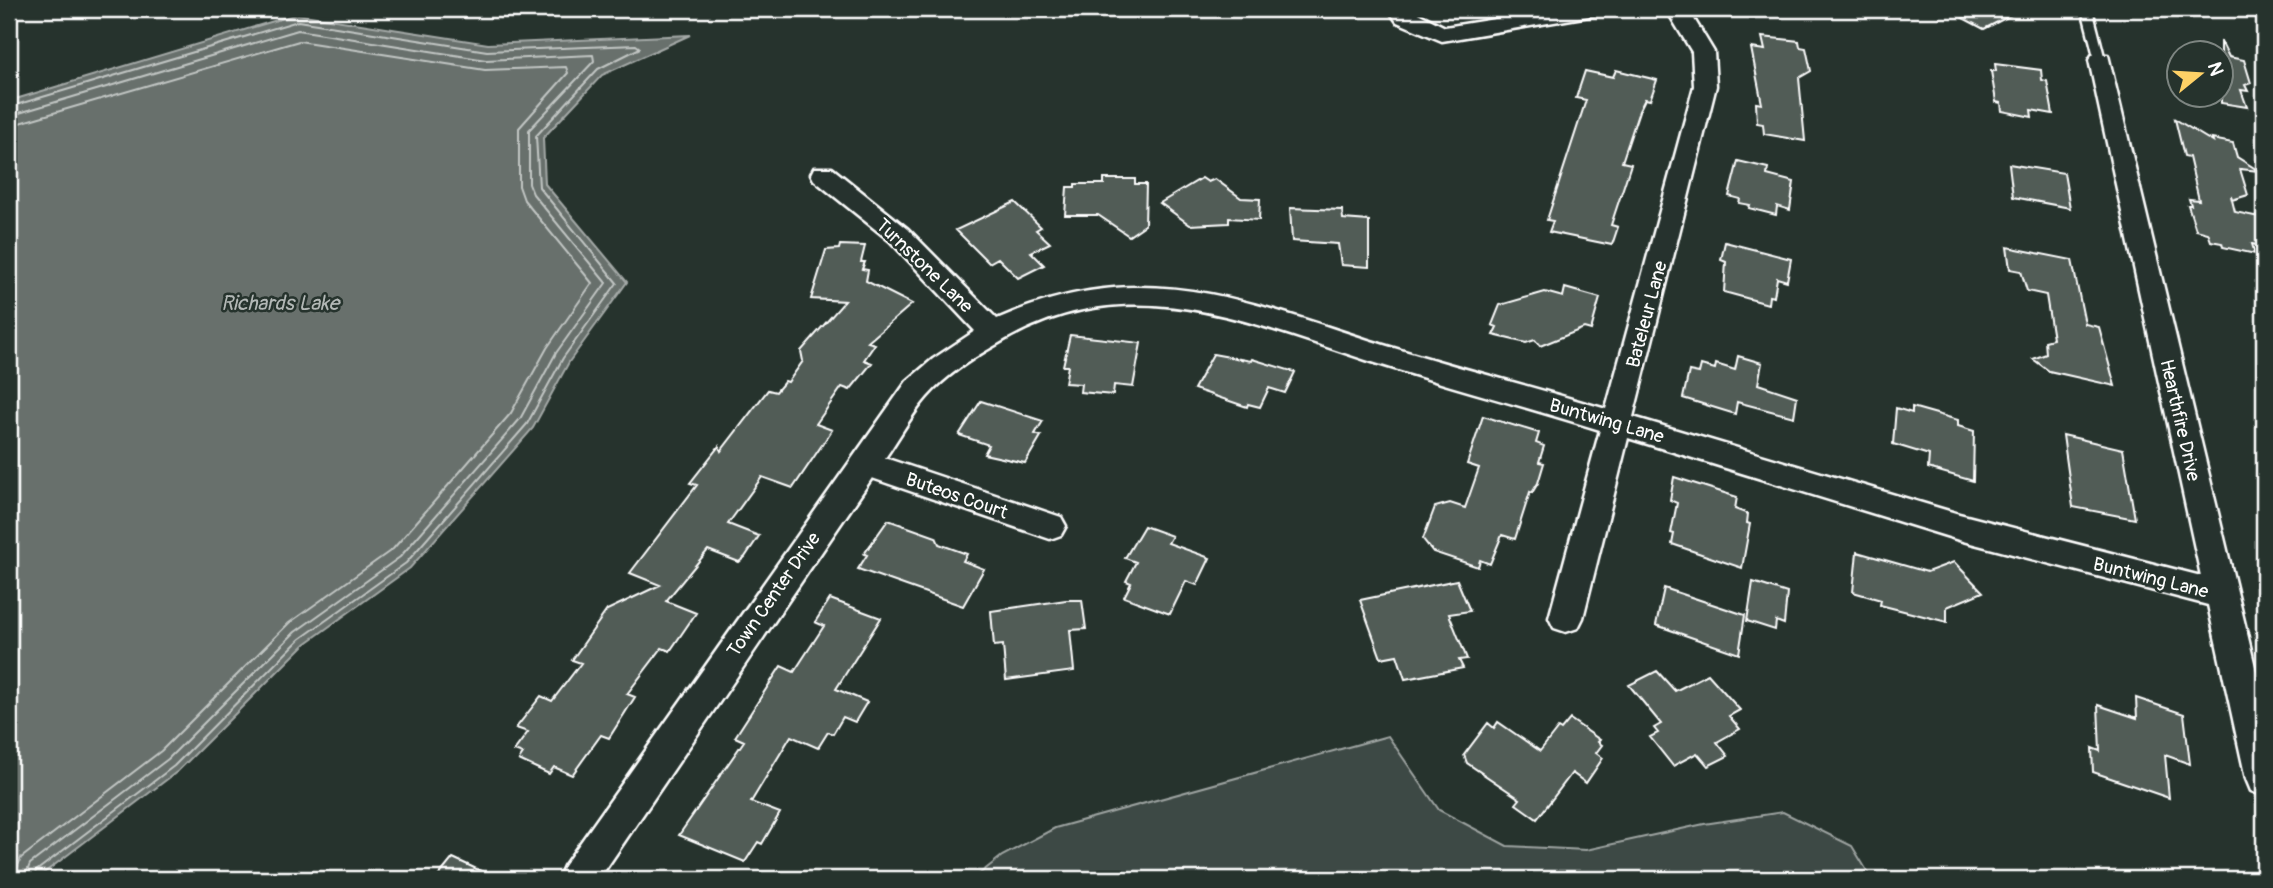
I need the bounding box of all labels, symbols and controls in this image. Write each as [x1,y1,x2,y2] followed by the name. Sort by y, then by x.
[2164,38,2234,108] north arrow
[2202,59,2229,79] text: N
[871,213,978,319] street label: Turnstone Lane
[1621,258,1673,370] street label: Bateleur Lane
[221,290,342,317] water label: Richards Lake
[2154,357,2206,484] street label: Hearthfire Drive
[1547,393,1667,449] street label: Buntwing Lane
[903,467,1011,525] street label: Buteos Court
[722,527,826,662] street label: Town Center Drive
[2091,552,2212,604] street label: Buntwing Lane

